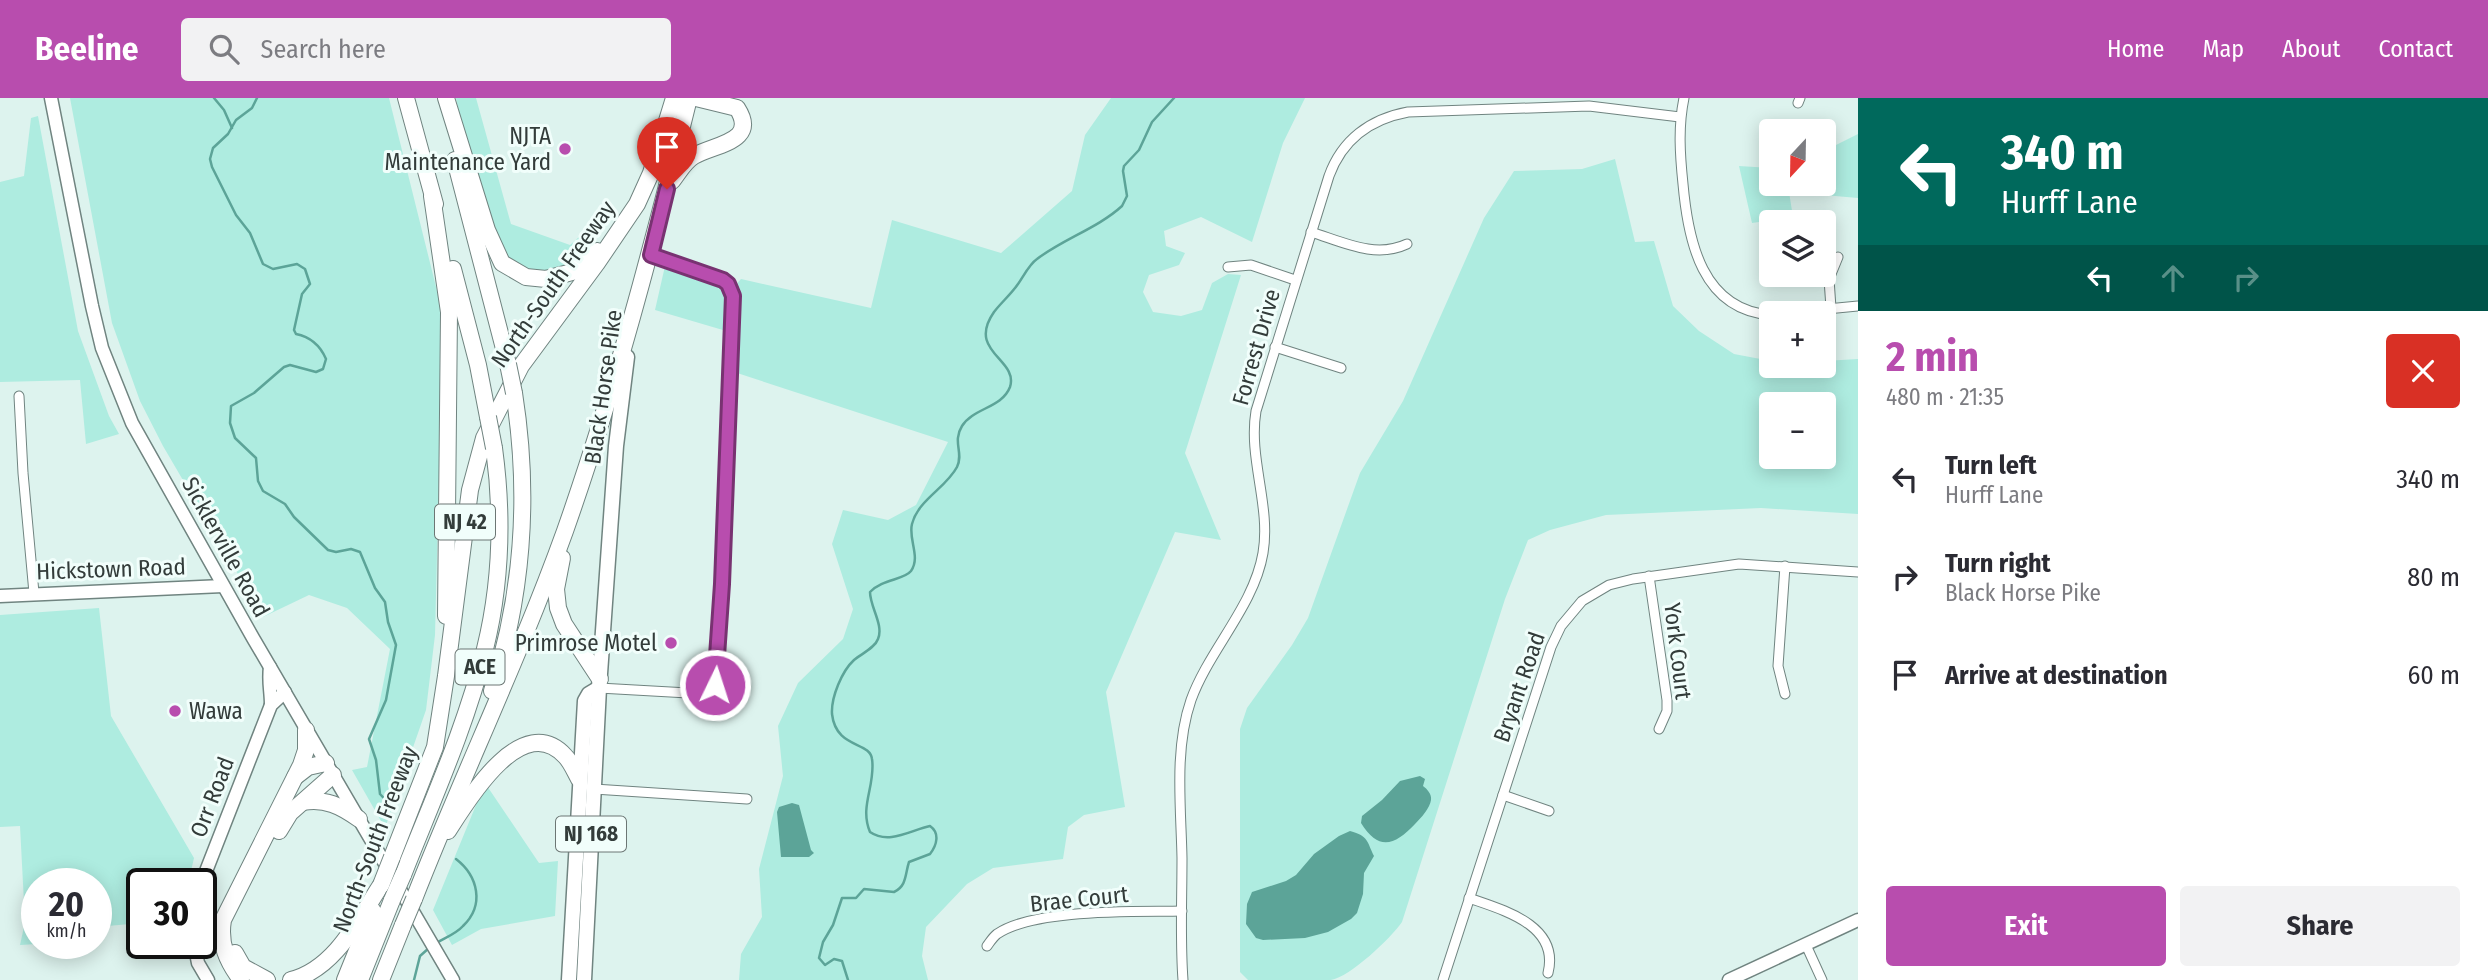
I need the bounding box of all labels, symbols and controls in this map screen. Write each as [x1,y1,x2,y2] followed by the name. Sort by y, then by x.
[181,18,671,81] search box
[35,29,139,69] text: Beeline
[205,30,243,68] icon: search
[261,34,386,65] text: Search here
[2107,35,2164,63] text: Home
[2202,35,2244,63] text: Map
[2282,35,2340,63] text: About
[2378,35,2453,63] text: Contact
[637,117,697,189] pin
[1759,119,1836,196] north arrow
[1759,119,1836,469] map controls
[385,122,551,176] place label: NJTA Maintenance Yard
[2001,123,2124,182] text: 340 m
[1886,126,1977,217] icon: left
[648,128,686,166] icon: arrive
[557,141,573,157] marker: NJTA Maintenance Yard
[2001,183,2138,221] text: Hurff Lane
[485,195,621,373] street label: North-South Freeway
[1759,210,1836,287] button: layers
[2081,259,2119,297] icon: left
[2154,259,2192,297] icon: ahead
[2227,259,2265,297] icon: right
[1226,286,1286,408] street label: Forrest Drive
[1759,301,1836,378] button: +
[578,308,628,466] street label: Black Horse Pike
[1886,332,1979,382] text: 2 min
[2386,334,2460,408] button: close
[1886,383,2004,411] text: 480 m · 21:35
[1759,392,1836,469] button: −
[1945,450,2037,481] text: Turn left
[1886,460,1924,498] icon: left
[2396,464,2460,495] text: 340 m
[176,472,276,622] street label: Sicklerville Road
[1945,481,2043,509] text: Hurff Lane
[435,504,495,540] road number: NJ 42
[1945,548,2051,579] text: Turn right
[36,552,186,586] street label: Hickstown Road
[1886,558,1924,596] icon: right
[2407,562,2460,593] text: 80 m
[1945,579,2101,607] text: Black Horse Pike
[1658,601,1698,701] street label: York Court
[1487,628,1551,746] street label: Bryant Road
[515,629,657,657] place label: Primrose Motel
[663,635,679,651] marker: Primrose Motel
[678,648,752,722] position arrow
[456,650,504,684] road number: ACE
[1886,656,1924,694] icon: arrive
[1945,660,2168,691] text: Arrive at destination
[2407,660,2460,691] text: 60 m
[189,697,243,725] place label: Wawa
[167,703,183,719] marker: Wawa
[327,741,424,936] street label: North-South Freeway
[184,753,240,841] street label: Orr Road
[556,816,626,852] road number: NJ 168
[126,868,217,959] speed limit sign: 30
[1028,880,1130,918] street label: Brae Court
[49,883,84,925] text: 20
[1886,886,2166,966] button: Exit
[2180,886,2460,966] button: Share
[46,920,87,942] text: km/h

